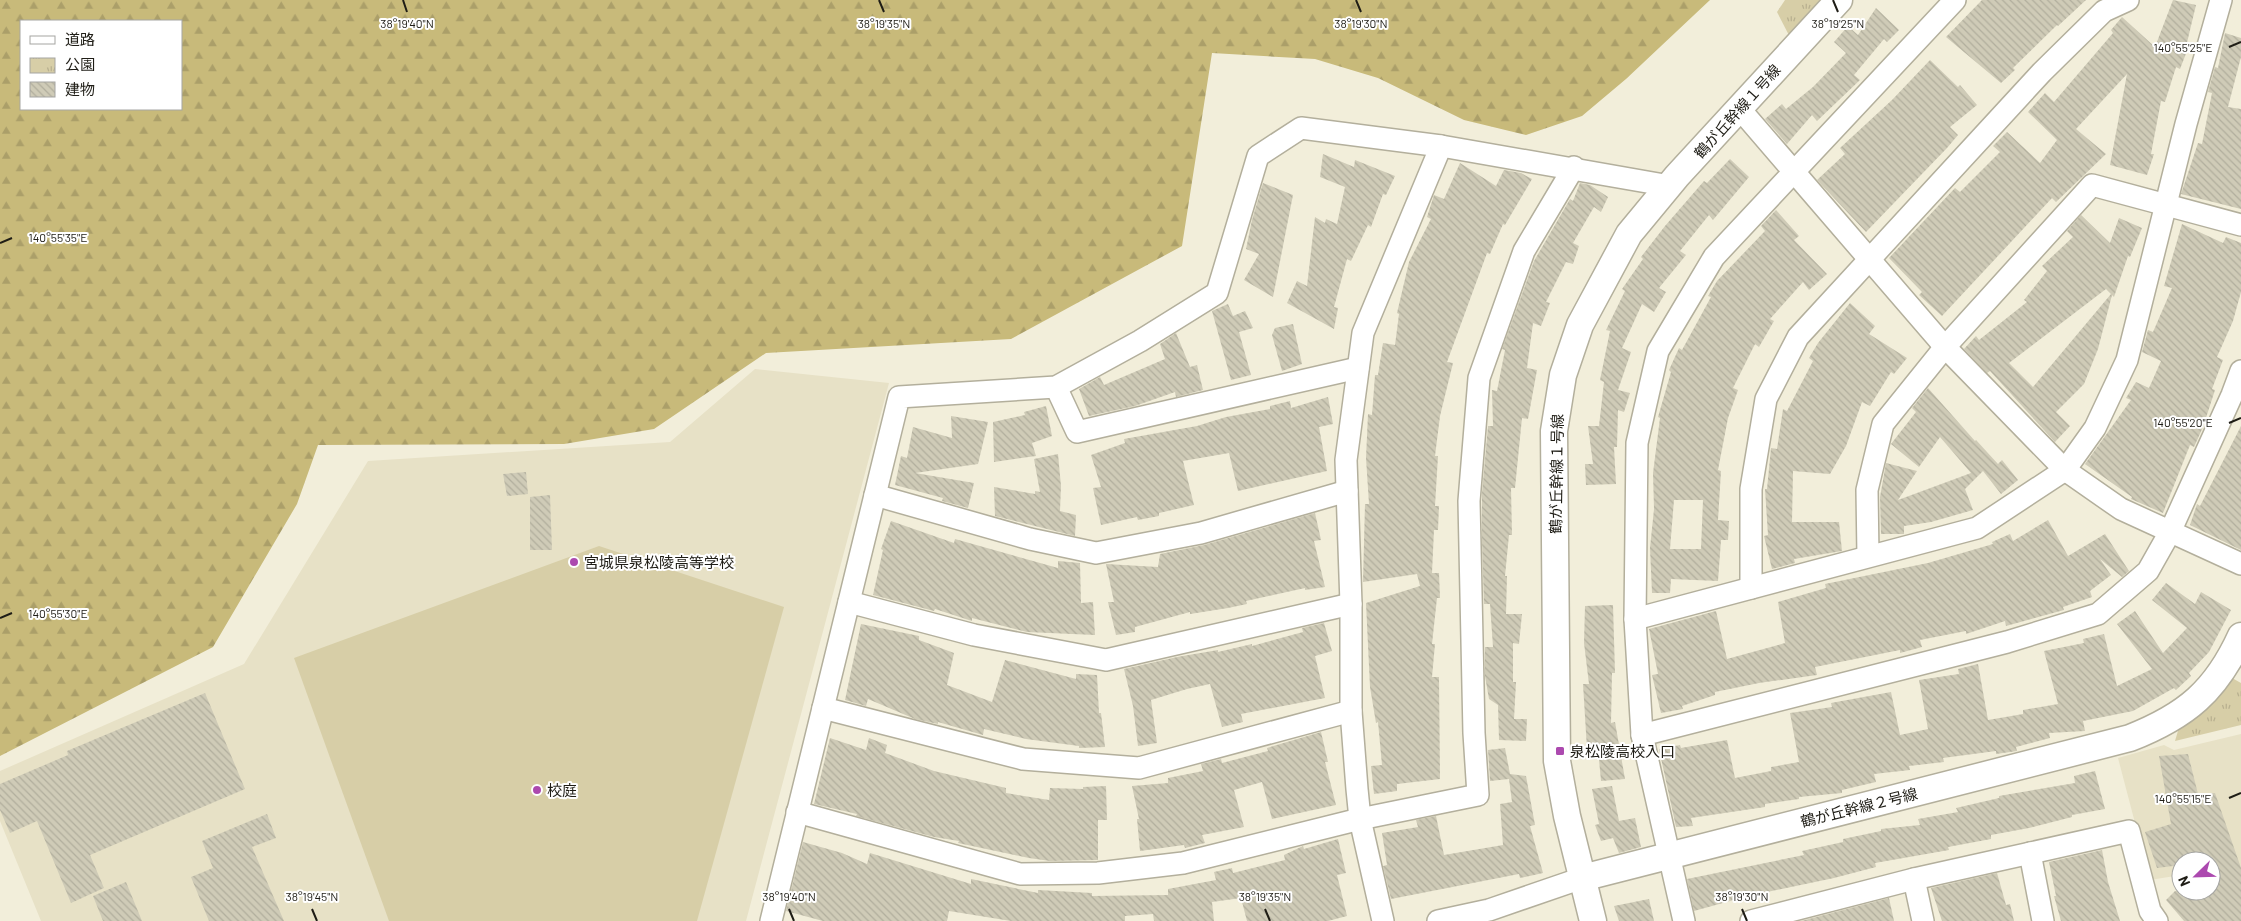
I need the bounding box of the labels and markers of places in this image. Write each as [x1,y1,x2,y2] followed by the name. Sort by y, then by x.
[584,553,734,571] place label: 宮城県泉松陵高等学校
[568,556,580,568] marker: 宮城県泉松陵高等学校
[1570,742,1675,760] place label: 泉松陵高校入口
[1554,745,1566,757] marker: 泉松陵高校入口
[547,781,577,799] place label: 校庭
[531,784,543,796] marker: 校庭

